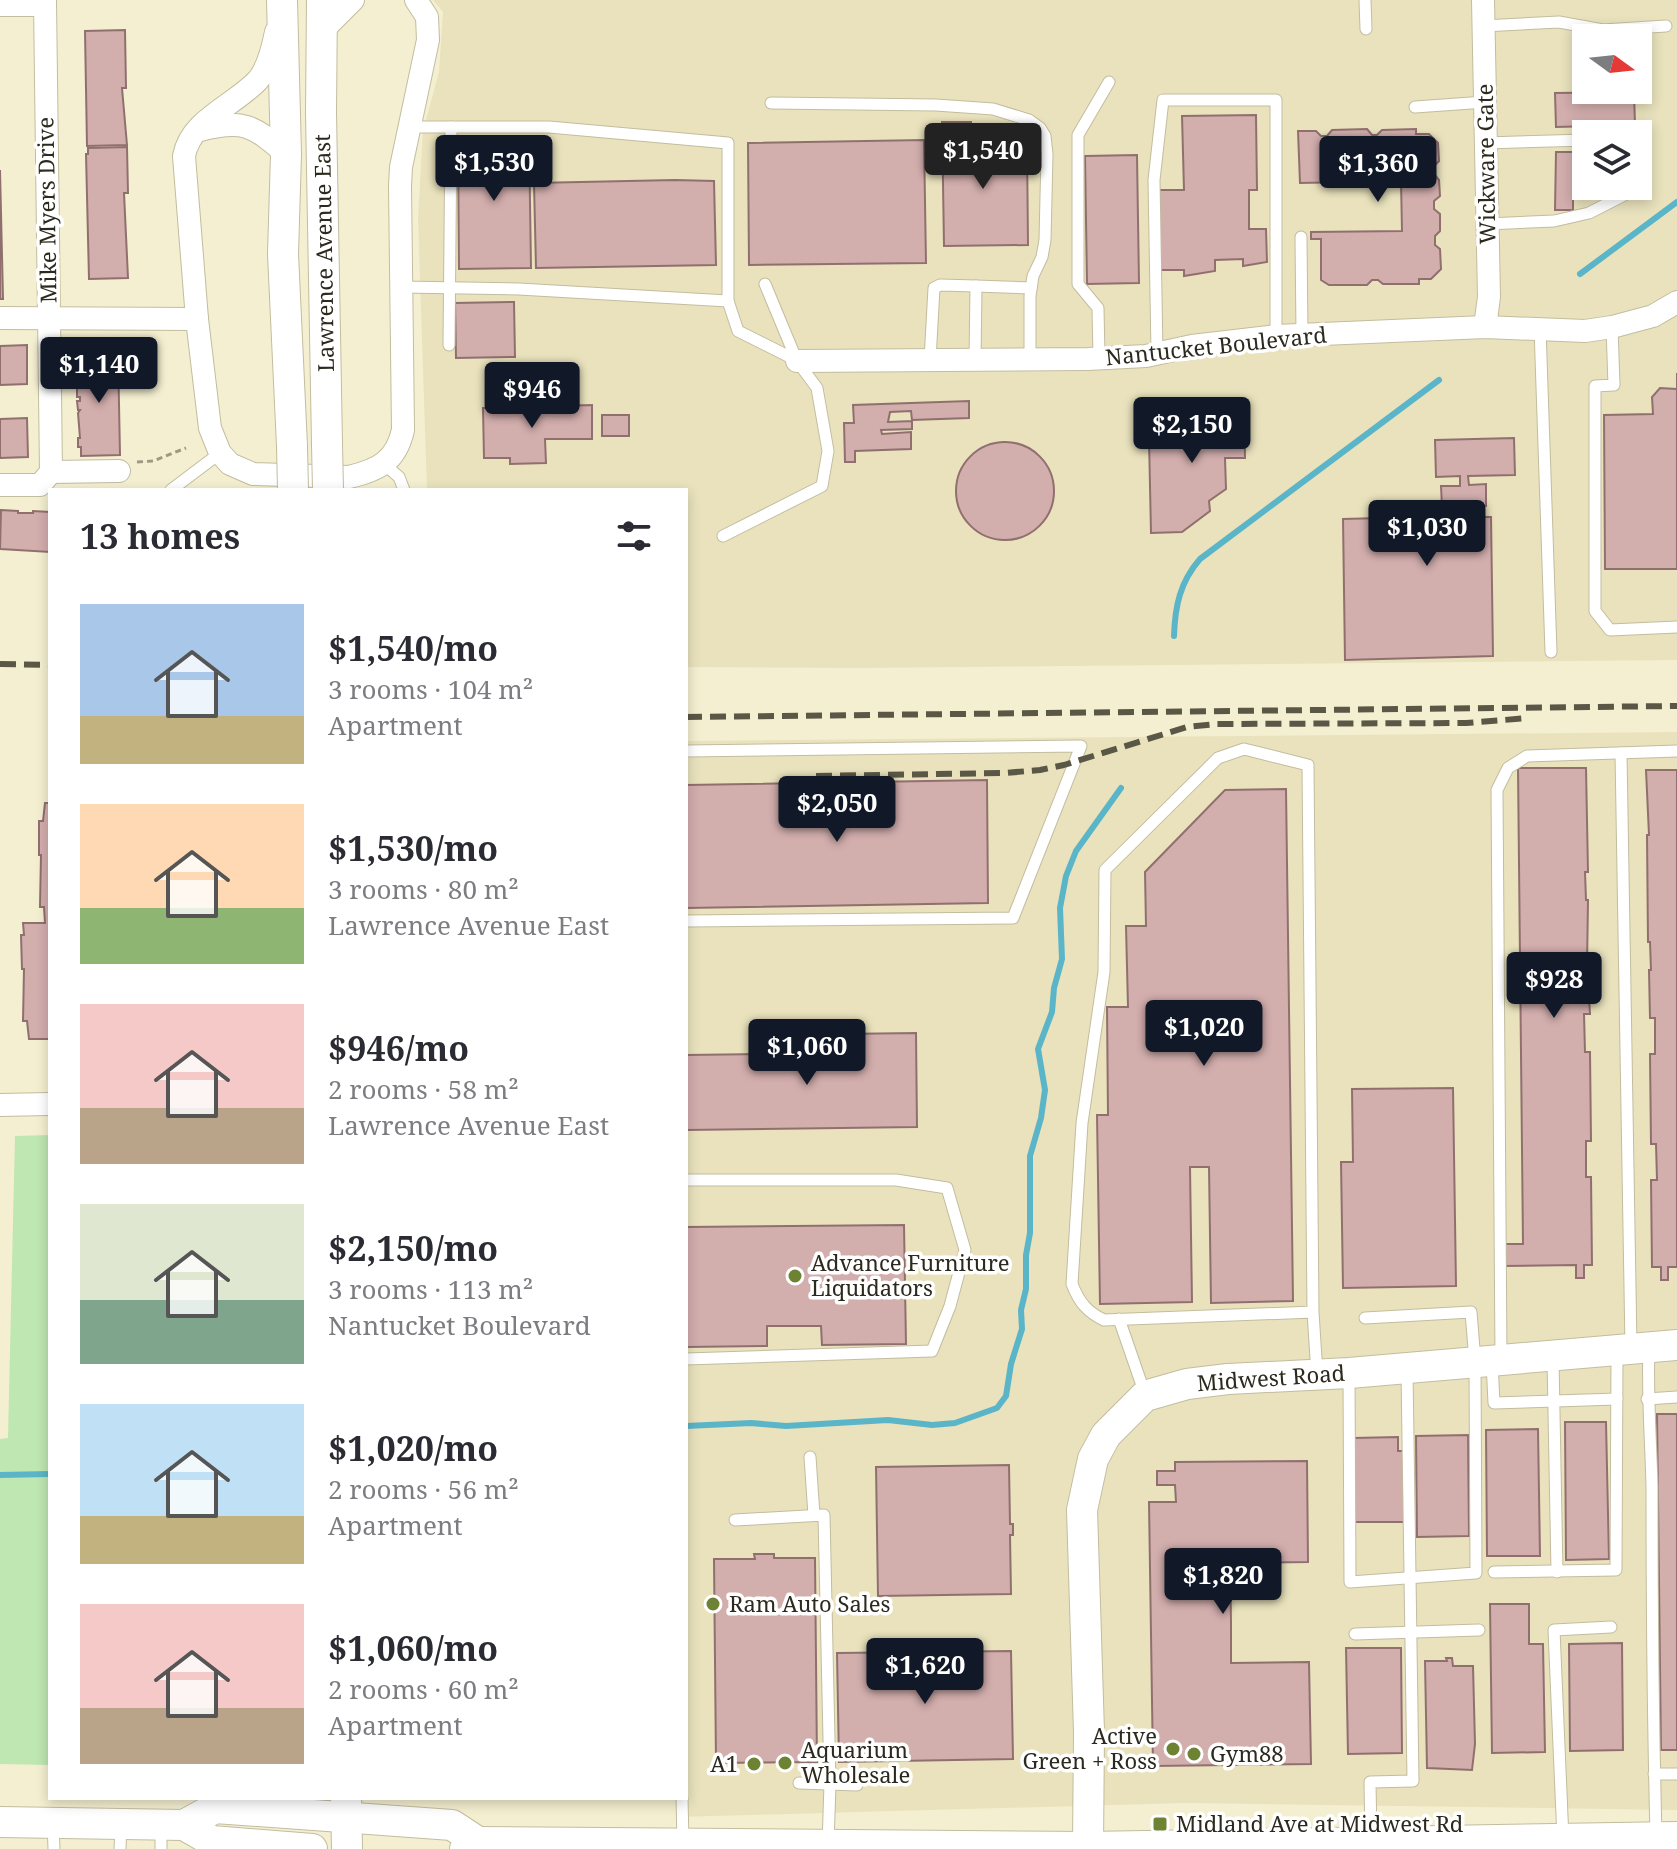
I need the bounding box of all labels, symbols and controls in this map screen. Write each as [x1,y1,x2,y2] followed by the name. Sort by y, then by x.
[1572,24,1652,104] north arrow
[1572,24,1652,200] map controls
[1469,83,1501,245] street label: Wickware Gate
[29,117,63,303] street label: Mike Myers Drive
[1572,120,1652,200] button: layers
[918,123,1048,191] pin: $1,540
[942,131,1024,167] text: $1,540
[306,134,340,372] street label: Lawrence Avenue East
[429,135,559,203] pin: $1,530
[1313,136,1443,204] pin: $1,360
[453,143,535,179] text: $1,530
[1337,144,1419,180] text: $1,360
[1104,318,1328,372] street label: Nantucket Boulevard
[34,337,164,405] pin: $1,140
[58,345,140,381] text: $1,140
[485,362,579,430] pin: $946
[503,370,561,406] text: $946
[1127,397,1257,465] pin: $2,150
[1151,405,1233,441] text: $2,150
[1362,500,1492,568] pin: $1,030
[1386,508,1468,544] text: $1,030
[80,513,240,559] text: 13 homes
[612,514,656,558] icon: filters
[328,625,498,671] text: $1,540/mo
[144,636,240,732] icon: home
[328,671,533,707] text: 3 rooms · 104 m²
[328,707,463,743] text: Apartment
[772,776,902,844] pin: $2,050
[796,784,878,820] text: $2,050
[328,825,498,871] text: $1,530/mo
[144,836,240,932] icon: home
[328,871,519,907] text: 3 rooms · 80 m²
[328,907,609,943] text: Lawrence Avenue East
[1507,952,1601,1020] pin: $928
[1525,960,1583,996] text: $928
[1139,1000,1269,1068] pin: $1,020
[1163,1008,1245,1044] text: $1,020
[742,1019,872,1087] pin: $1,060
[328,1025,469,1071] text: $946/mo
[766,1027,848,1063] text: $1,060
[144,1036,240,1132] icon: home
[328,1071,519,1107] text: 2 rooms · 58 m²
[328,1107,609,1143] text: Lawrence Avenue East
[328,1225,498,1271] text: $2,150/mo
[144,1236,240,1332] icon: home
[811,1247,1010,1302] place label: Advance Furniture Liquidators
[786,1267,804,1285] marker: Advance Furniture Liquidators
[328,1271,533,1307] text: 3 rooms · 113 m²
[328,1307,591,1343] text: Nantucket Boulevard
[1196,1357,1346,1397] street label: Midwest Road
[328,1425,498,1471] text: $1,020/mo
[144,1436,240,1532] icon: home
[328,1471,519,1507] text: 2 rooms · 56 m²
[328,1507,463,1543] text: Apartment
[1158,1548,1288,1616] pin: $1,820
[1182,1556,1264,1592] text: $1,820
[729,1588,890,1618] place label: Ram Auto Sales
[704,1595,722,1613] marker: Ram Auto Sales
[328,1625,498,1671] text: $1,060/mo
[144,1636,240,1732] icon: home
[860,1638,990,1706] pin: $1,620
[884,1646,966,1682] text: $1,620
[328,1671,519,1707] text: 2 rooms · 60 m²
[328,1707,463,1743] text: Apartment
[1022,1720,1157,1775] place label: Active Green + Ross
[801,1734,910,1789] place label: Aquarium Wholesale
[1210,1738,1284,1768] place label: Gym88
[1164,1740,1182,1758] marker: Active Green + Ross
[1185,1745,1203,1763] marker: Gym88
[710,1748,738,1778] place label: A1
[776,1754,794,1772] marker: Aquarium Wholesale
[745,1755,763,1773] marker: A1
[1176,1808,1464,1838] place label: Midland Ave at Midwest Rd
[1151,1815,1169,1833] marker: Midland Ave at Midwest Rd

